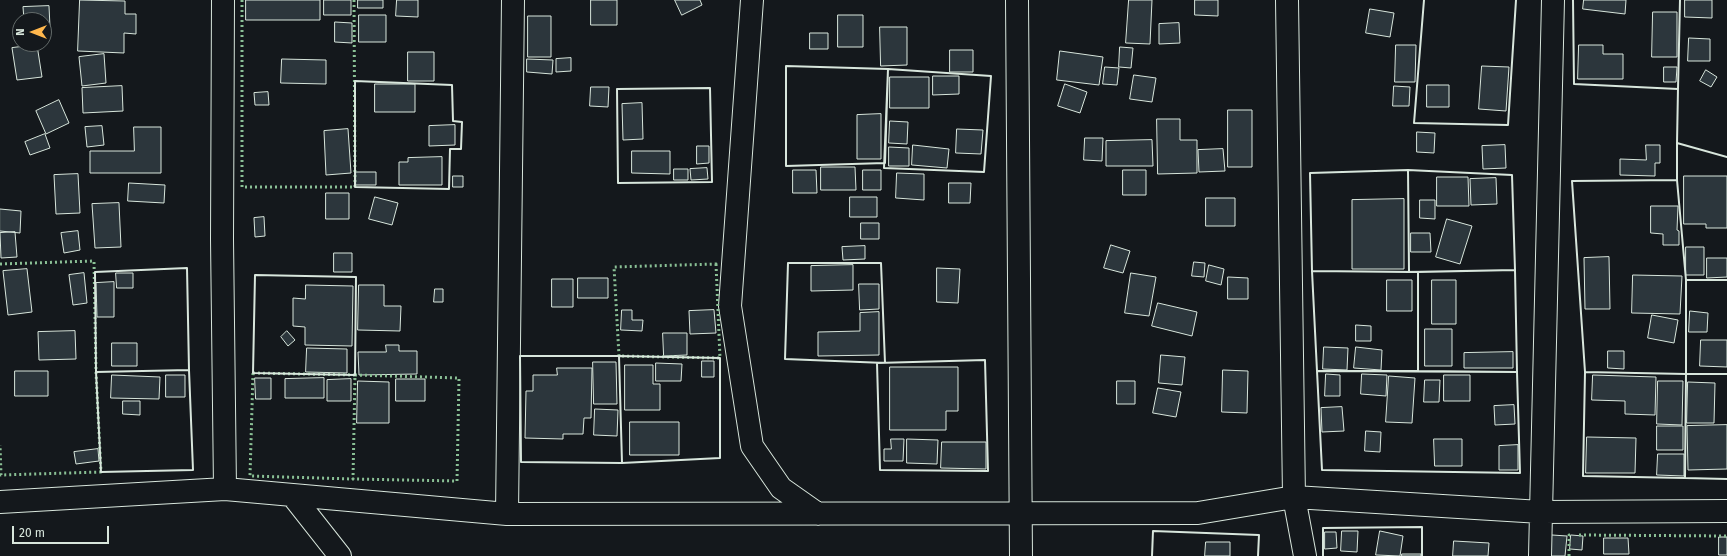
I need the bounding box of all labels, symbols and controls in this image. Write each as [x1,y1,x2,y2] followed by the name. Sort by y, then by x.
[12,12,52,52] north arrow
[14,28,27,36] text: N
[14,518,111,544] scale bar
[19,526,45,540] text: 20 m

